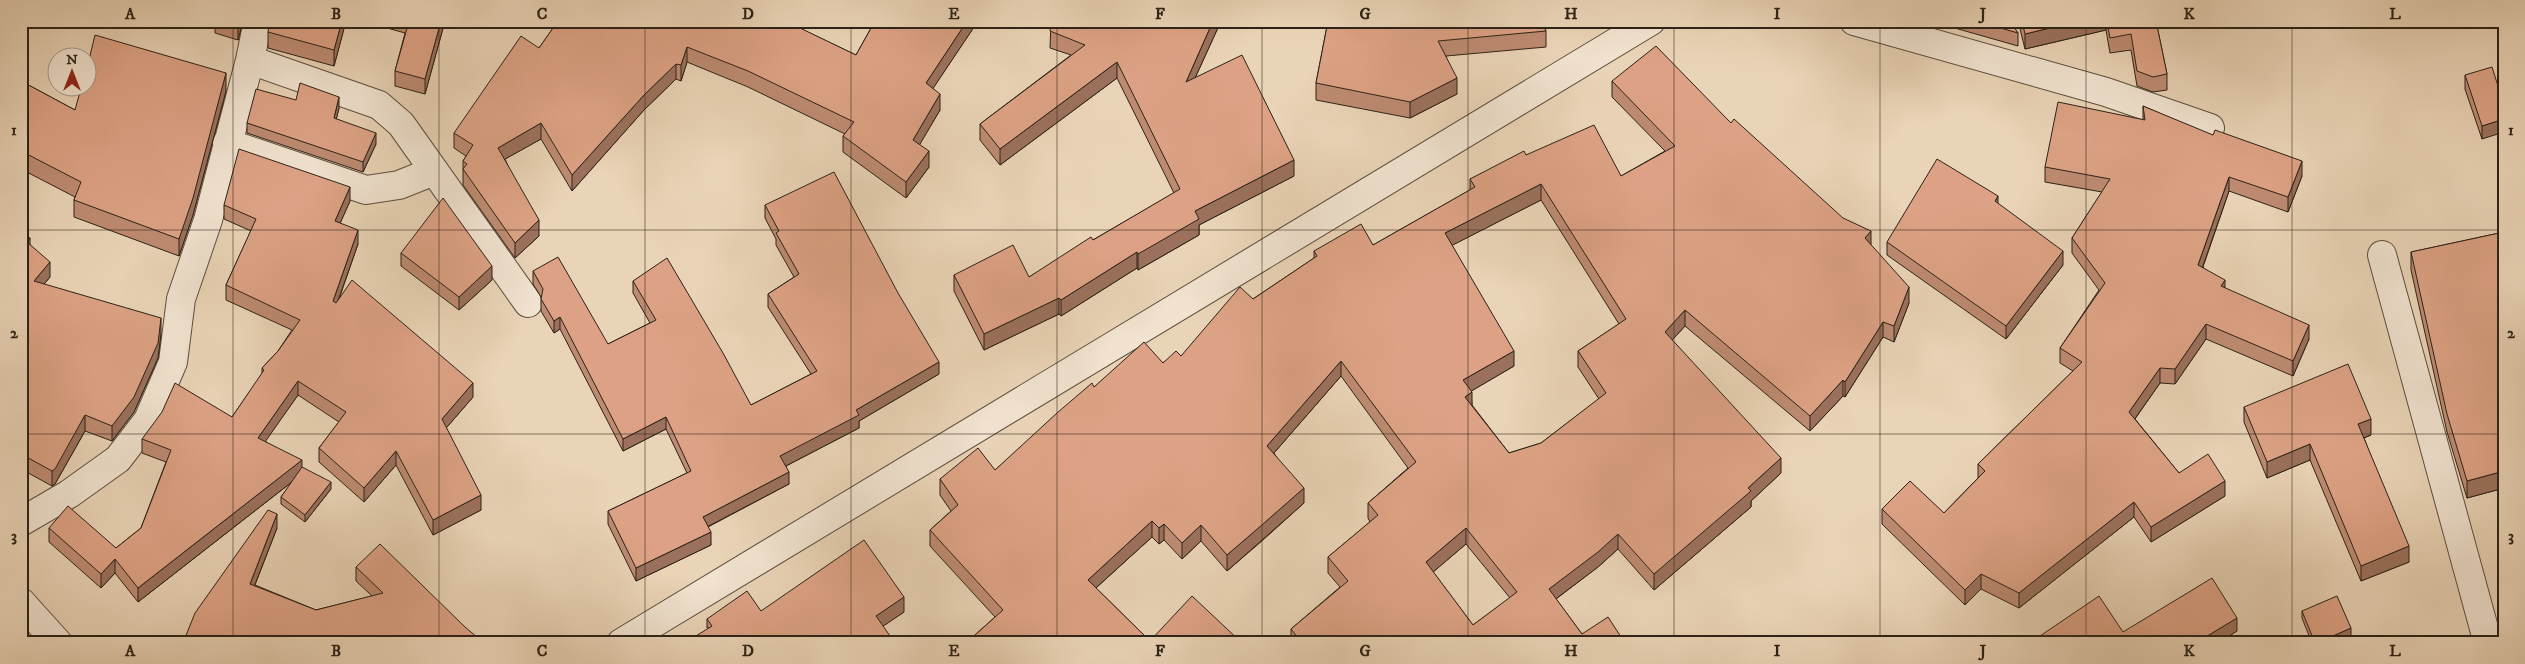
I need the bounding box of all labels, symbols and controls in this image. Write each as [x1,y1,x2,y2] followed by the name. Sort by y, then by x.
[124,4,136,24] text: A
[331,4,341,24] text: B
[537,4,547,24] text: C
[742,4,754,24] text: D
[948,4,960,24] text: E
[1155,4,1165,24] text: F
[1359,4,1371,24] text: G
[1564,4,1578,24] text: H
[1774,4,1781,24] text: I
[1978,4,1987,24] text: J
[2183,4,2195,24] text: K
[2389,4,2401,24] text: L
[48,48,98,98] north arrow
[66,51,78,69] text: N
[11,120,17,140] text: 1
[2508,120,2514,140] text: 1
[10,323,19,343] text: 2
[2507,323,2516,343] text: 2
[11,526,17,546] text: 3
[2508,526,2514,546] text: 3
[124,641,136,661] text: A
[331,641,341,661] text: B
[537,641,547,661] text: C
[742,641,754,661] text: D
[948,641,960,661] text: E
[1155,641,1165,661] text: F
[1359,641,1371,661] text: G
[1564,641,1578,661] text: H
[1774,641,1781,661] text: I
[1978,641,1987,661] text: J
[2183,641,2195,661] text: K
[2389,641,2401,661] text: L

